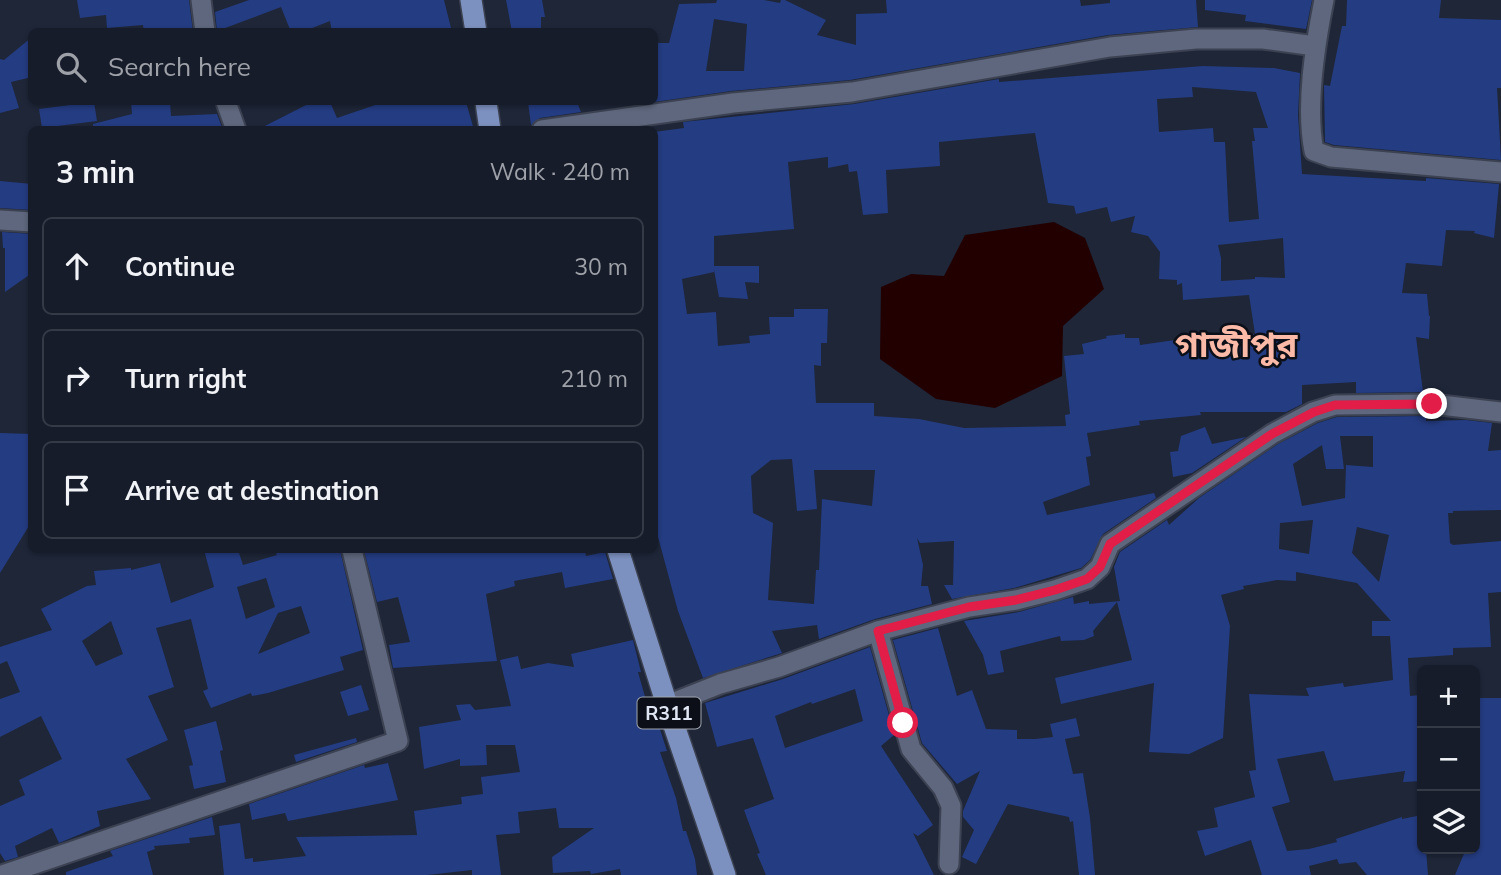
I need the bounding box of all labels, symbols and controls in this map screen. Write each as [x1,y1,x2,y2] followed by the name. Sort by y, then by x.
[28,28,658,105] search box
[52,48,90,86] icon: search
[108,50,251,83] text: Search here
[56,153,135,191] text: 3 min
[490,157,630,186] text: Walk · 240 m
[58,247,96,285] icon: ahead
[125,250,235,283] text: Continue
[574,252,628,281] text: 30 m
[1175,322,1298,366] district label: গাজীপুর
[58,359,96,397] icon: right
[125,362,246,395] text: Turn right
[560,364,628,393] text: 210 m
[1416,388,1447,419] route end
[58,471,96,509] icon: arrive
[125,474,380,507] text: Arrive at destination
[1417,665,1480,854] map controls
[1417,665,1480,728] button: +
[638,698,700,728] road number: R311
[887,707,918,738] route start
[1417,728,1480,791] button: −
[1417,791,1480,854] button: layers

